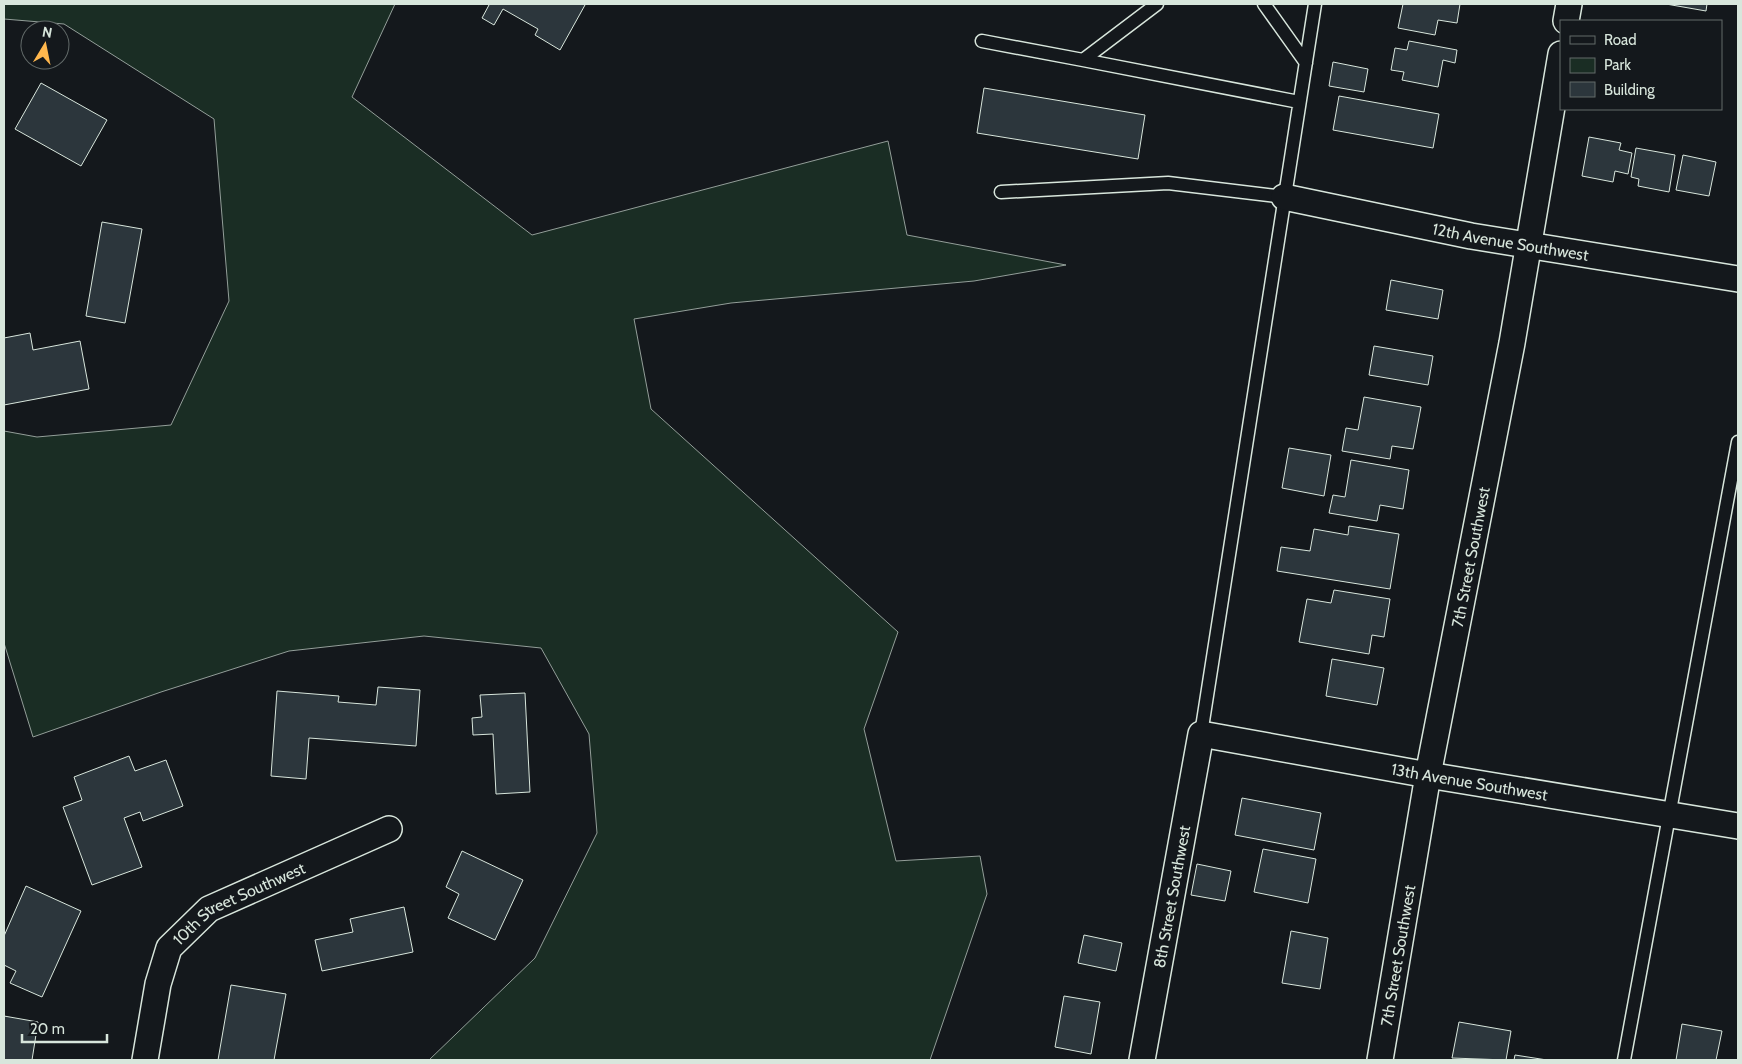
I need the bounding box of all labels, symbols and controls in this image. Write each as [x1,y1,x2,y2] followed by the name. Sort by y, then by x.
[20,20,70,70] north arrow
[1560,20,1722,110] legend
[41,22,54,42] text: N
[1604,31,1637,49] text: Road
[1604,56,1631,74] text: Park
[1604,81,1655,99] text: Building
[1431,219,1590,265] street label: 12th Avenue Southwest
[1448,485,1494,629] street label: 7th Street Southwest
[1390,760,1550,805] street label: 13th Avenue Southwest
[1150,823,1194,970] street label: 8th Street Southwest
[169,858,309,949] street label: 10th Street Southwest
[1377,883,1419,1028] street label: 7th Street Southwest
[22,1012,108,1044] scale bar
[30,1020,65,1038] text: 20 m

